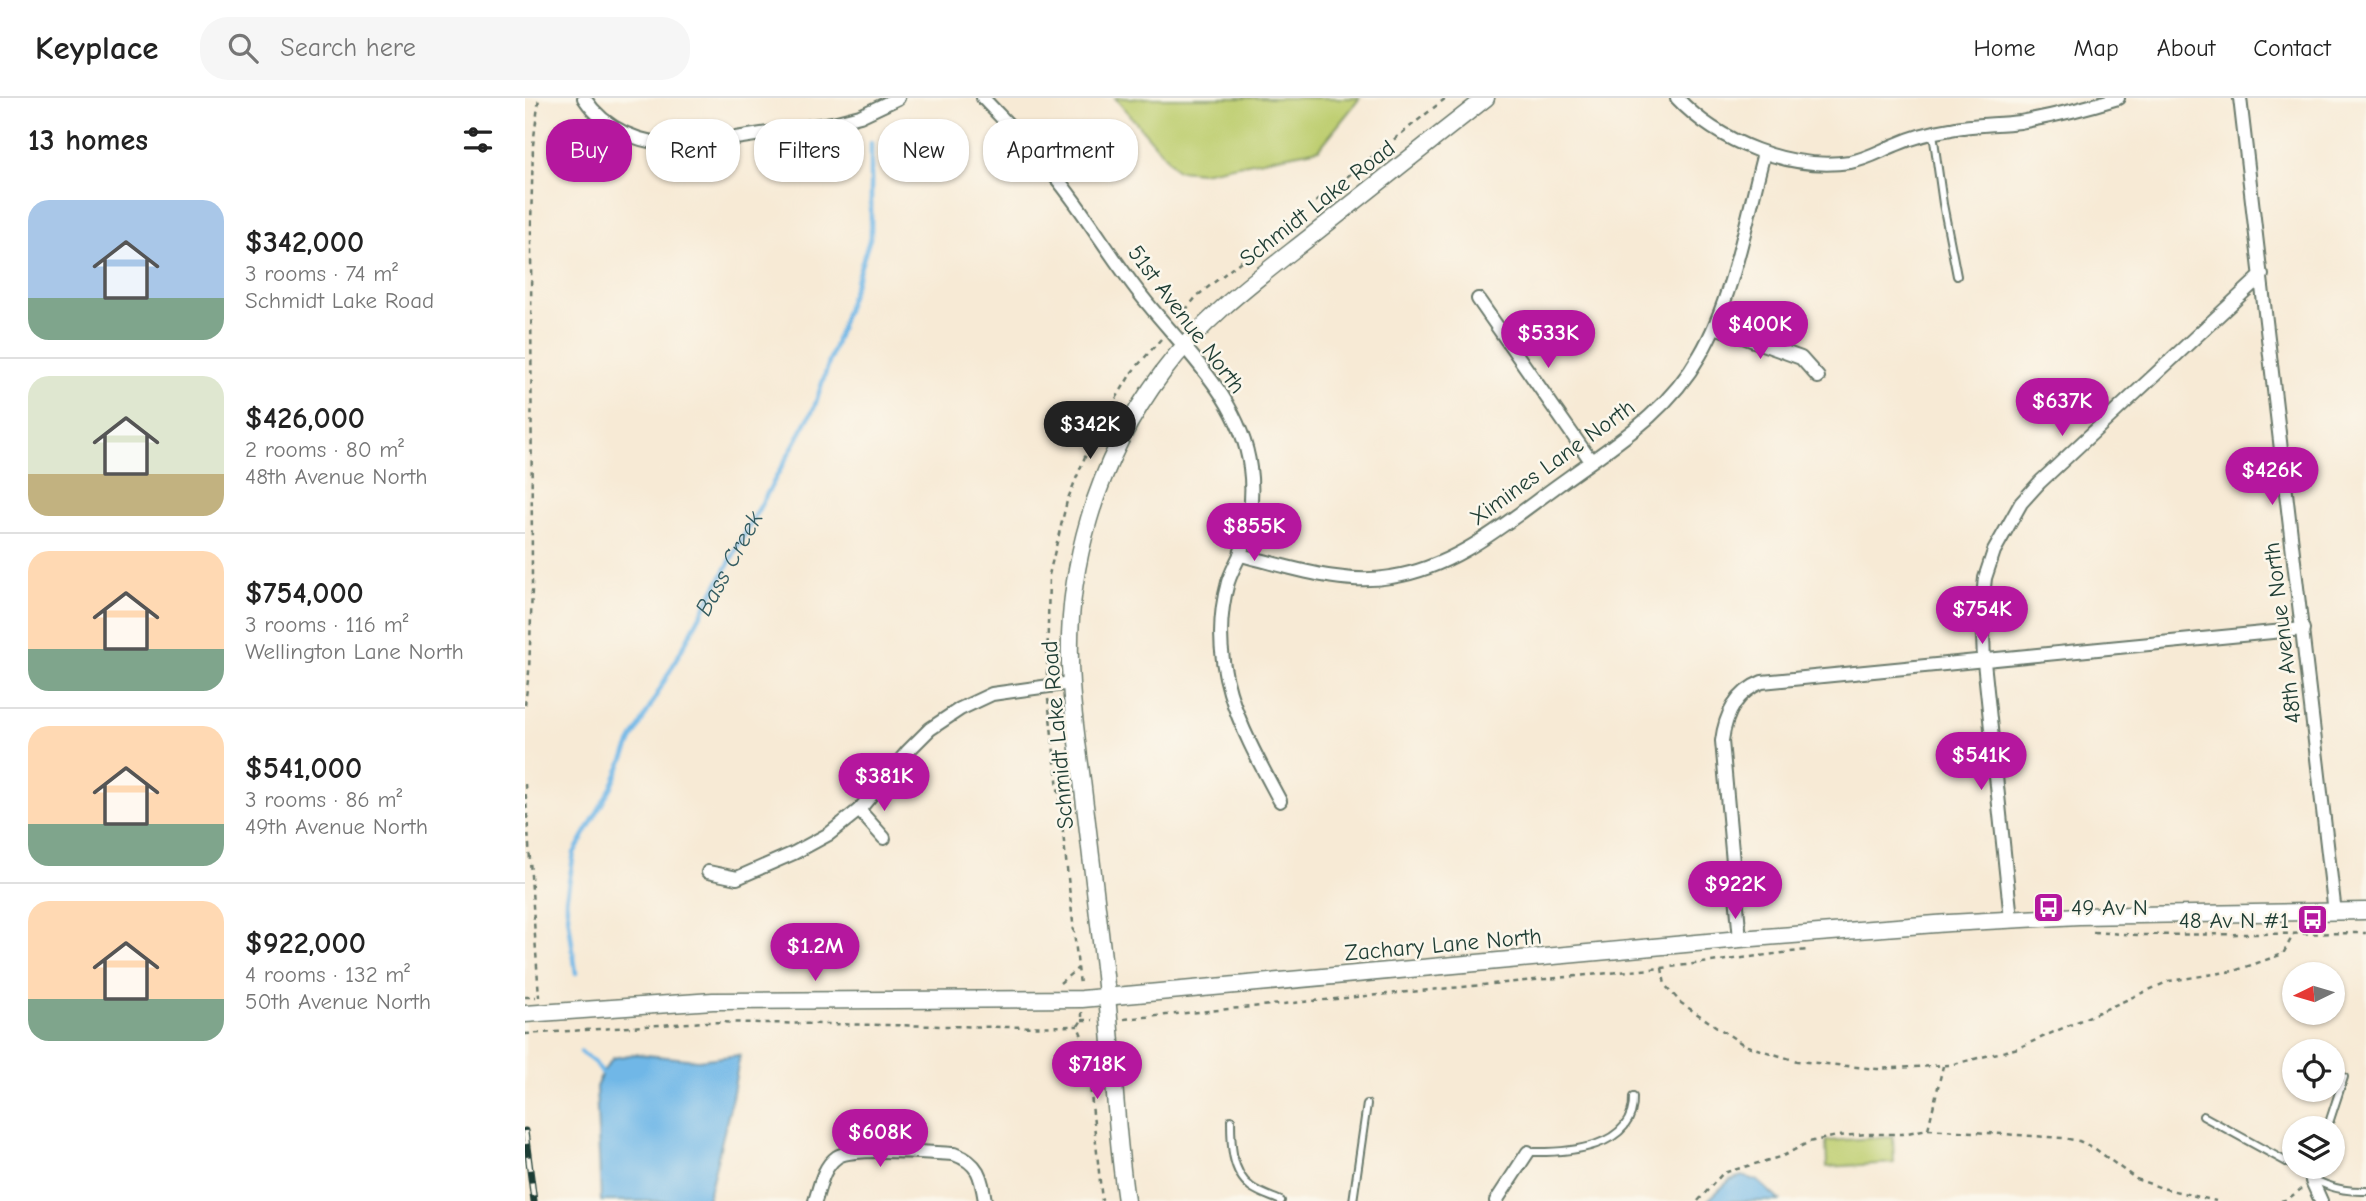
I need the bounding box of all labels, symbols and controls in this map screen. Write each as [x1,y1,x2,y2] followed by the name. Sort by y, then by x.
[200,17,690,80] search box
[35,29,158,67] text: Keyplace
[224,29,262,67] icon: search
[280,33,416,63] text: Search here
[1974,34,2035,62] text: Home
[2073,34,2119,62] text: Map
[2157,34,2215,62] text: About
[2253,34,2331,62] text: Contact
[546,119,632,182] chip: Buy
[646,119,740,182] chip: Rent
[754,119,864,182] chip: Filters
[878,119,969,182] chip: New
[983,119,1138,182] chip: Apartment
[459,121,497,159] icon: filters
[28,123,148,158] text: 13 homes
[1234,134,1400,272] street label: Schmidt Lake Road
[245,225,364,260] text: $342,000
[84,228,168,312] icon: home
[1122,240,1251,399] street label: 51st Avenue North
[245,260,398,287] text: 3 rooms · 74 m²
[245,287,434,314] text: Schmidt Lake Road
[1711,302,1809,361] pin: $400K
[1499,310,1597,370] pin: $533K
[1728,310,1792,337] text: $400K
[1517,319,1579,346] text: $533K
[2013,378,2111,438] pin: $637K
[2032,387,2092,414] text: $637K
[1465,394,1640,531] street label: Ximines Lane North
[245,401,365,436] text: $426,000
[1041,402,1139,461] pin: $342K
[84,404,168,488] icon: home
[1060,410,1120,437] text: $342K
[245,436,404,463] text: 2 rooms · 80 m²
[2223,448,2321,507] pin: $426K
[2241,456,2303,483] text: $426K
[245,463,428,490] text: 48th Avenue North
[1205,504,1303,563] pin: $855K
[689,506,769,620] water label: Bass Creek
[1223,512,1286,539] text: $855K
[2258,541,2307,725] street label: 48th Avenue North
[245,576,364,611] text: $754,000
[84,579,168,663] icon: home
[1933,587,2031,646] pin: $754K
[1952,595,2012,622] text: $754K
[245,611,409,638] text: 3 rooms · 116 m²
[245,638,464,665] text: Wellington Lane North
[1036,639,1079,830] street label: Schmidt Lake Road
[1932,732,2030,792] pin: $541K
[1952,741,2010,768] text: $541K
[245,751,362,786] text: $541,000
[84,754,168,838] icon: home
[835,754,933,813] pin: $381K
[855,762,913,789] text: $381K
[245,786,402,813] text: 3 rooms · 86 m²
[245,813,428,840] text: 49th Avenue North
[1686,862,1784,921] pin: $922K
[1704,870,1766,897] text: $922K
[2031,890,2065,924] bus stop icon: 49 Av N
[2071,894,2148,921] place label: 49 Av N
[2295,903,2329,937] bus stop icon: 48 Av N #1
[2179,907,2289,934] place label: 48 Av N #1
[1343,922,1543,967] street label: Zachary Lane North
[766,924,864,983] pin: $1.2M
[245,926,366,961] text: $922,000
[84,929,168,1013] icon: home
[786,932,844,959] text: $1.2M
[245,961,410,988] text: 4 rooms · 132 m²
[2282,962,2345,1026] north arrow
[2282,962,2345,1179] map controls
[245,988,431,1015] text: 50th Avenue North
[2282,1039,2345,1102] button: locate
[1048,1042,1146,1101] pin: $718K
[1068,1050,1126,1077] text: $718K
[831,1110,929,1169] pin: $608K
[2282,1116,2345,1179] button: layers
[848,1118,912,1145] text: $608K

